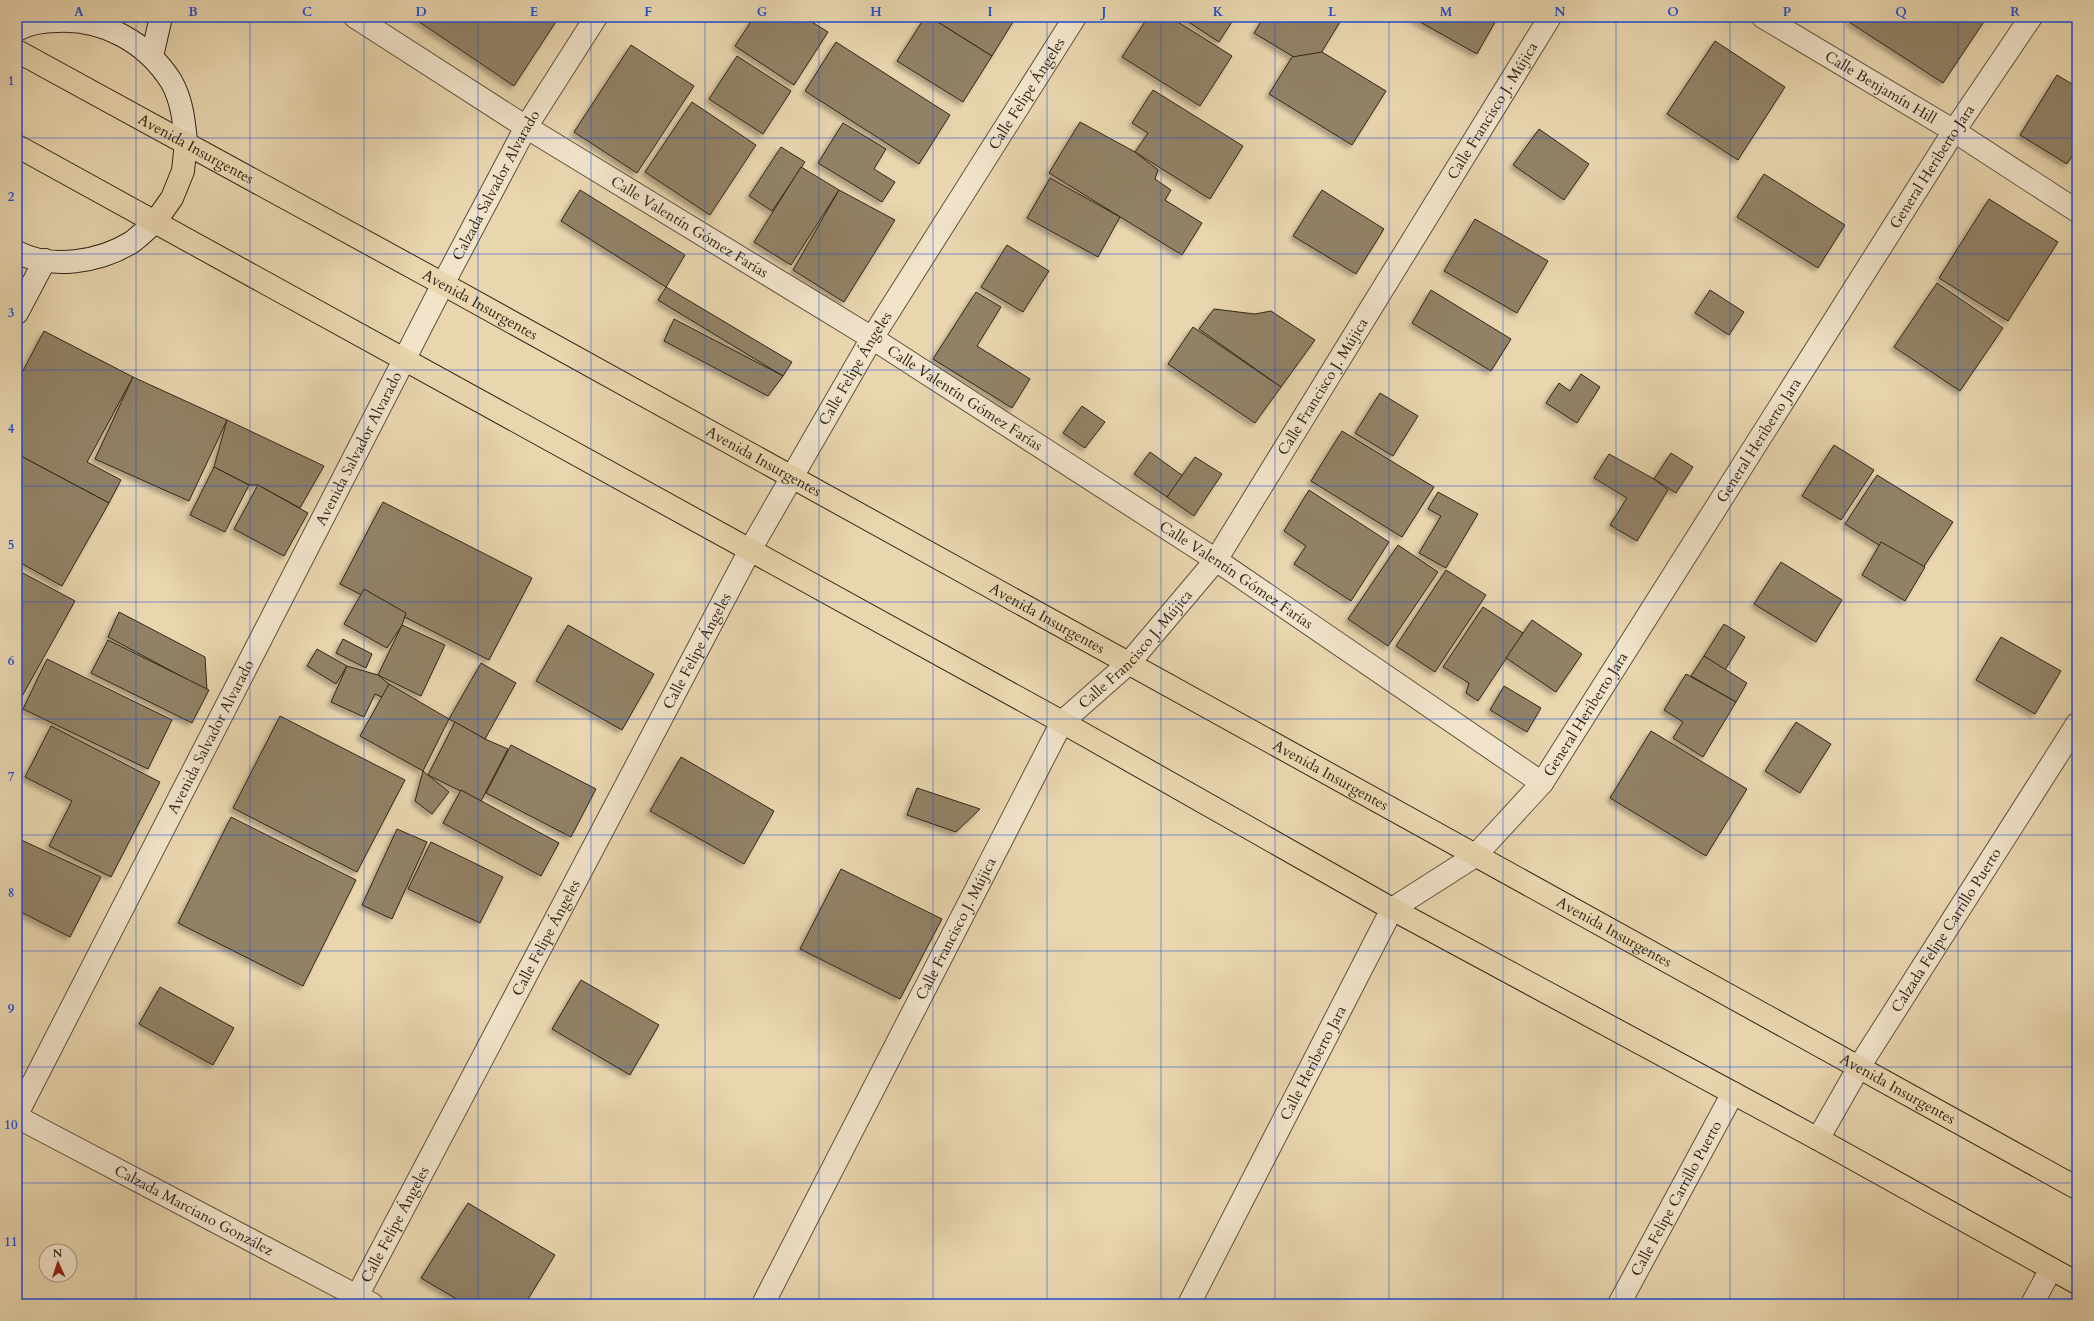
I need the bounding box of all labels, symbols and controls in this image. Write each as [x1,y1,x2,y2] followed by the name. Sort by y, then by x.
[74,3,84,21] text: A
[188,3,198,21] text: B
[302,3,312,21] text: C
[415,3,427,21] text: D
[530,3,538,21] text: E
[644,3,652,21] text: F
[757,3,768,21] text: G
[870,3,882,21] text: H
[987,3,993,21] text: I
[1100,3,1107,21] text: J
[1213,3,1224,21] text: K
[1328,3,1337,21] text: L
[1440,3,1453,21] text: M
[1554,3,1566,21] text: N
[1667,3,1679,21] text: O
[1783,3,1791,21] text: P
[1895,3,1907,21] text: Q
[2010,3,2020,21] text: R
[984,34,1069,153] street label: Calle Felipe Ángeles
[1443,38,1543,183] street label: Calle Francisco J. Mújica
[1821,46,1940,128] street label: Calle Benjamín Hill
[8,72,14,90] text: 1
[1885,100,1979,233] street label: General Heriberto Jara
[447,106,544,264] street label: Calzada Salvador Alvarado
[135,109,257,189] street label: Avenida Insurgentes
[607,171,772,282] street label: Calle Valentín Gómez Farías
[8,188,15,206] text: 2
[419,265,541,345] street label: Avenida Insurgentes
[8,304,15,322] text: 3
[814,308,896,429] street label: Calle Felipe Ángeles
[1273,314,1373,459] street label: Calle Francisco J. Mújica
[883,340,1046,455] street label: Calle Valentín Gómez Farías
[311,368,406,529] street label: Avenida Salvador Alvarado
[1712,374,1806,506] street label: General Heriberto Jara
[8,420,15,438] text: 4
[702,421,825,501] street label: Avenida Insurgentes
[1155,516,1317,634] street label: Calle Valentín Gómez Farías
[8,536,14,554] text: 5
[986,578,1108,658] street label: Avenida Insurgentes
[1074,585,1197,713] street label: Calle Francisco J. Mújica
[658,589,736,713] street label: Calle Felipe Ángeles
[1539,648,1633,780] street label: General Heriberto Jara
[8,652,15,670] text: 6
[163,656,258,817] street label: Avenida Salvador Alvarado
[1269,735,1392,815] street label: Avenida Insurgentes
[8,768,15,786] text: 7
[1886,844,2006,1016] street label: Calzada Felipe Carrillo Puerto
[911,853,1001,1003] street label: Calle Francisco J. Mújica
[507,876,585,999] street label: Calle Felipe Ángeles
[8,884,14,902] text: 8
[1553,892,1675,972] street label: Avenida Insurgentes
[8,1000,15,1018] text: 9
[1275,1002,1351,1124] street label: Calle Heriberto Jara
[1836,1049,1959,1129] street label: Avenida Insurgentes
[4,1116,18,1134] text: 10
[1626,1117,1726,1280] street label: Calle Felipe Carrillo Puerto
[111,1160,277,1260] street label: Calzada Marciano González
[356,1163,434,1286] street label: Calle Felipe Ángeles
[4,1233,18,1251] text: 11
[38,1243,78,1283] north arrow
[52,1246,63,1261] text: N

